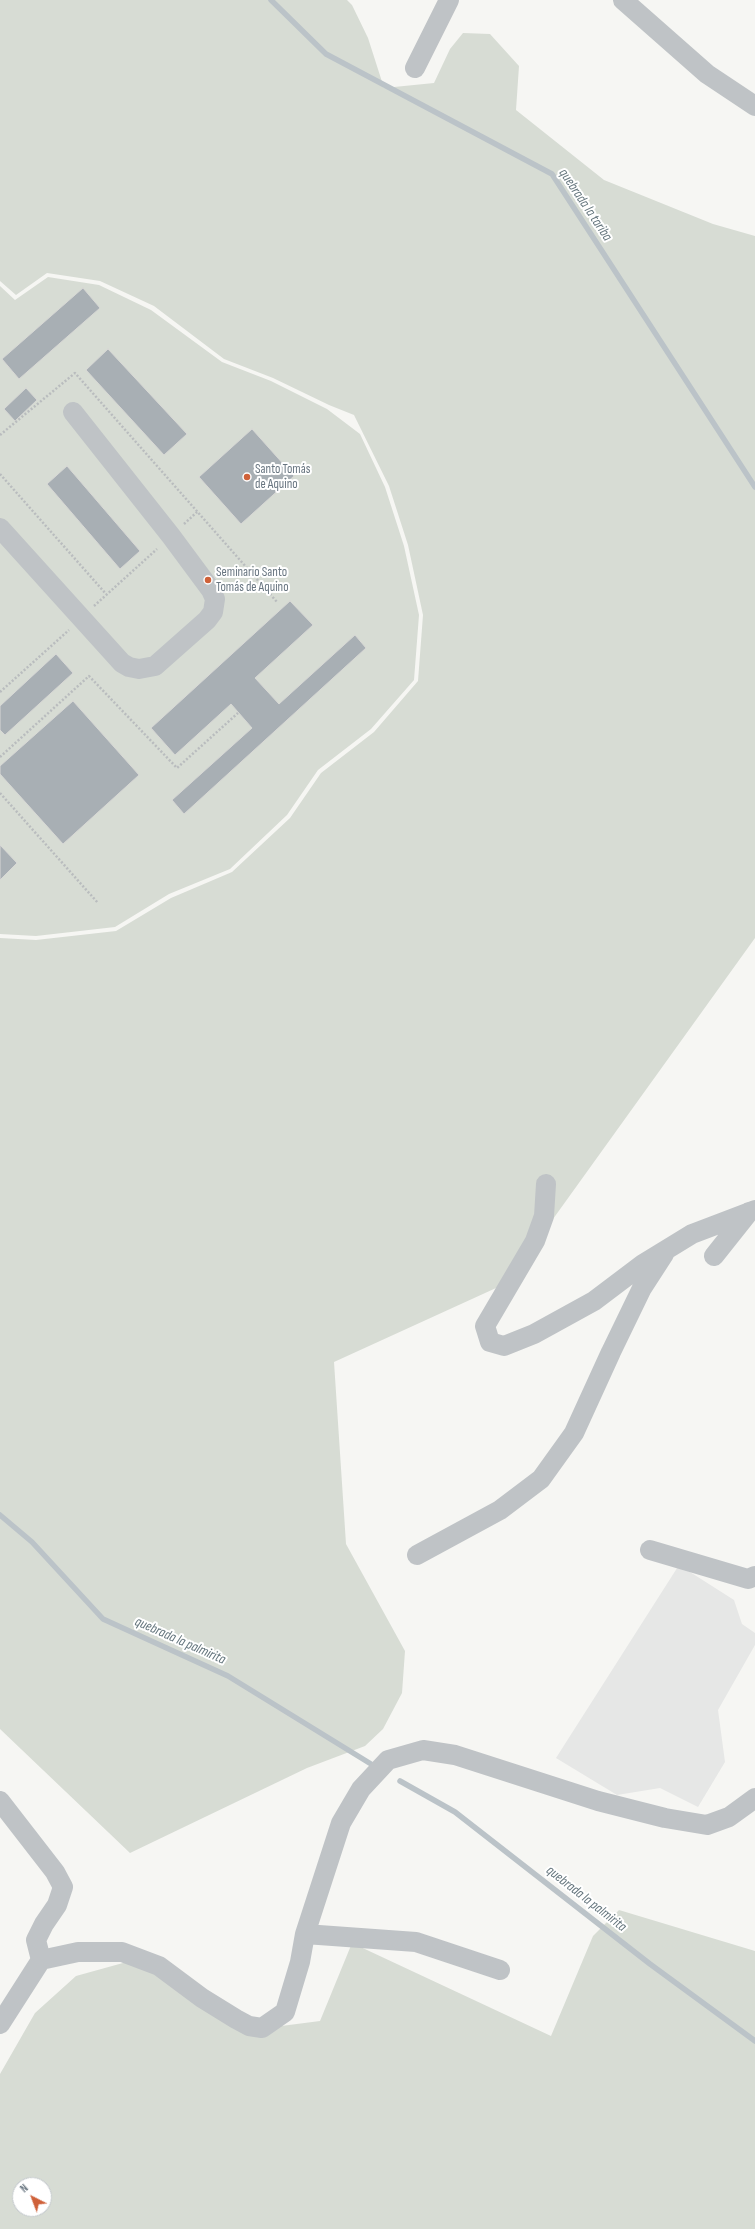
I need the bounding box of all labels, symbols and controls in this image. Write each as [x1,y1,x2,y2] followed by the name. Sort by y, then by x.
[555,166,615,244] water label: quebrada la tariba
[255,462,310,493] place label: Santo Tomás de Aquino
[242,472,252,482] marker: Santo Tomás de Aquino
[216,565,289,596] place label: Seminario Santo Tomás de Aquino
[203,575,213,585] marker: Seminario Santo Tomás de Aquino
[132,1614,228,1668] water label: quebrada la palmirita
[542,1862,630,1936] water label: quebrada la palmirita
[12,2177,52,2217] north arrow
[18,2182,31,2195] text: N

